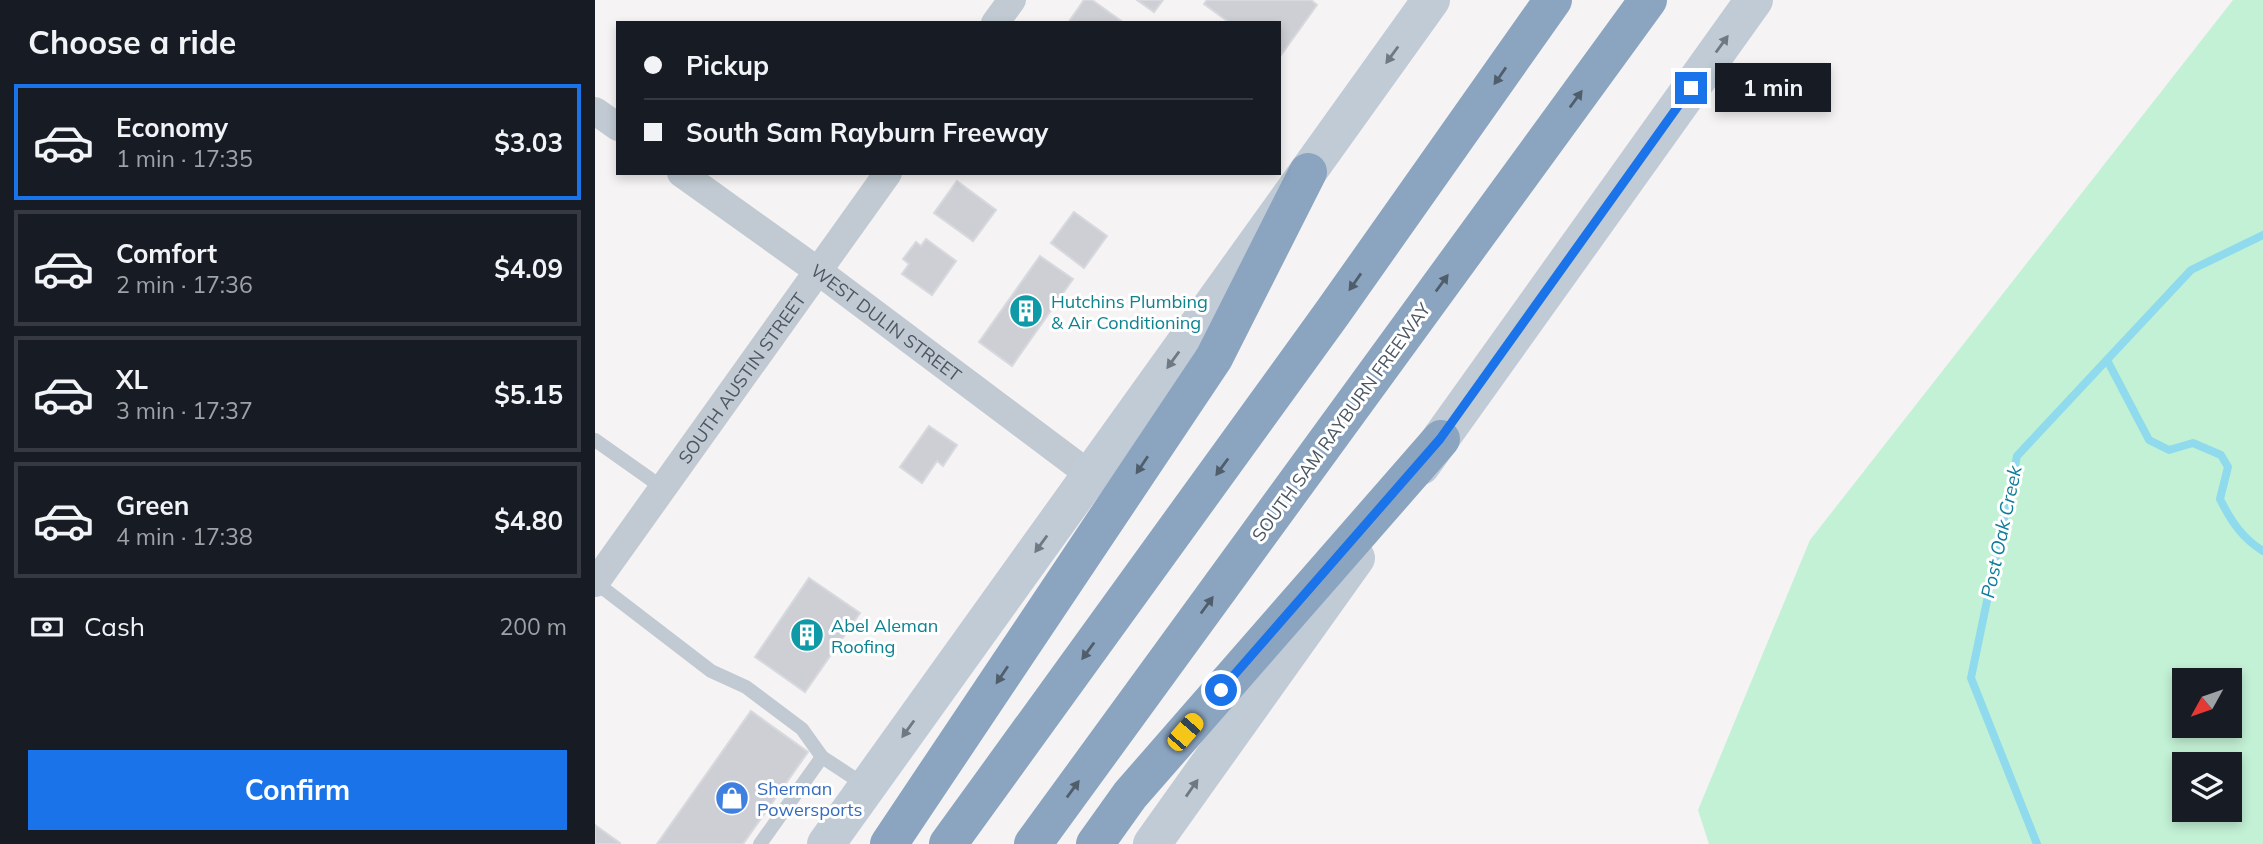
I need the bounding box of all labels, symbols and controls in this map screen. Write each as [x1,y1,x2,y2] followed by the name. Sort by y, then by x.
[28,22,236,62] text: Choose a ride
[1715,35,1729,54] one-way arrow
[1385,46,1399,64] one-way arrow
[686,49,769,82] text: Pickup
[1715,64,1831,112] callout: 1 min
[1493,67,1507,85] one-way arrow
[1675,72,1707,104] route end
[1743,73,1803,102] text: 1 min
[1569,90,1583,108] one-way arrow
[32,111,95,174] icon: car
[116,111,228,144] text: Economy
[686,116,1048,149] text: South Sam Rayburn Freeway
[494,126,563,159] text: $3.03
[116,144,253,173] text: 1 min · 17:35
[32,237,95,300] icon: car
[116,237,217,270] text: Comfort
[494,252,563,285] text: $4.09
[807,258,966,386] street label: WEST DULIN STREET
[116,270,253,299] text: 2 min · 17:36
[1348,273,1362,291] one-way arrow
[1435,274,1449,292] one-way arrow
[673,288,810,468] street label: SOUTH AUSTIN STREET
[1051,290,1208,334] place label: Hutchins Plumbing & Air Conditioning
[1007,292,1045,330] building icon: Hutchins Plumbing & Air Conditioning
[1247,297,1436,546] street label: SOUTH SAM RAYBURN FREEWAY
[1166,351,1180,369] one-way arrow
[32,363,95,426] icon: car
[116,363,148,396] text: XL
[494,378,563,411] text: $5.15
[116,396,253,425] text: 3 min · 17:37
[1136,455,1149,475] one-way arrow
[1215,457,1229,476] one-way arrow
[1975,462,2027,600] water label: Post Oak Creek
[32,489,95,552] icon: car
[116,489,189,522] text: Green
[494,504,563,537] text: $4.80
[116,522,253,551] text: 4 min · 17:38
[1033,535,1048,553] one-way arrow
[1200,596,1214,614] one-way arrow
[28,608,66,646] icon: cash
[84,610,145,643] text: Cash
[499,612,567,641] text: 200 m
[831,614,938,658] place label: Abel Aleman Roofing
[788,616,826,654] building icon: Abel Aleman Roofing
[1081,642,1095,660] one-way arrow
[995,666,1009,684] one-way arrow
[2172,668,2242,738] north arrow
[2172,668,2242,822] map controls
[1205,674,1237,706] route start
[1164,709,1207,755] car
[901,720,915,738] one-way arrow
[28,750,567,830] button: Confirm
[2172,752,2242,822] button: layers
[757,777,863,821] place label: Sherman Powersports
[713,779,751,817] shop icon: Sherman Powersports
[1185,779,1199,797] one-way arrow
[1066,780,1080,798] one-way arrow

